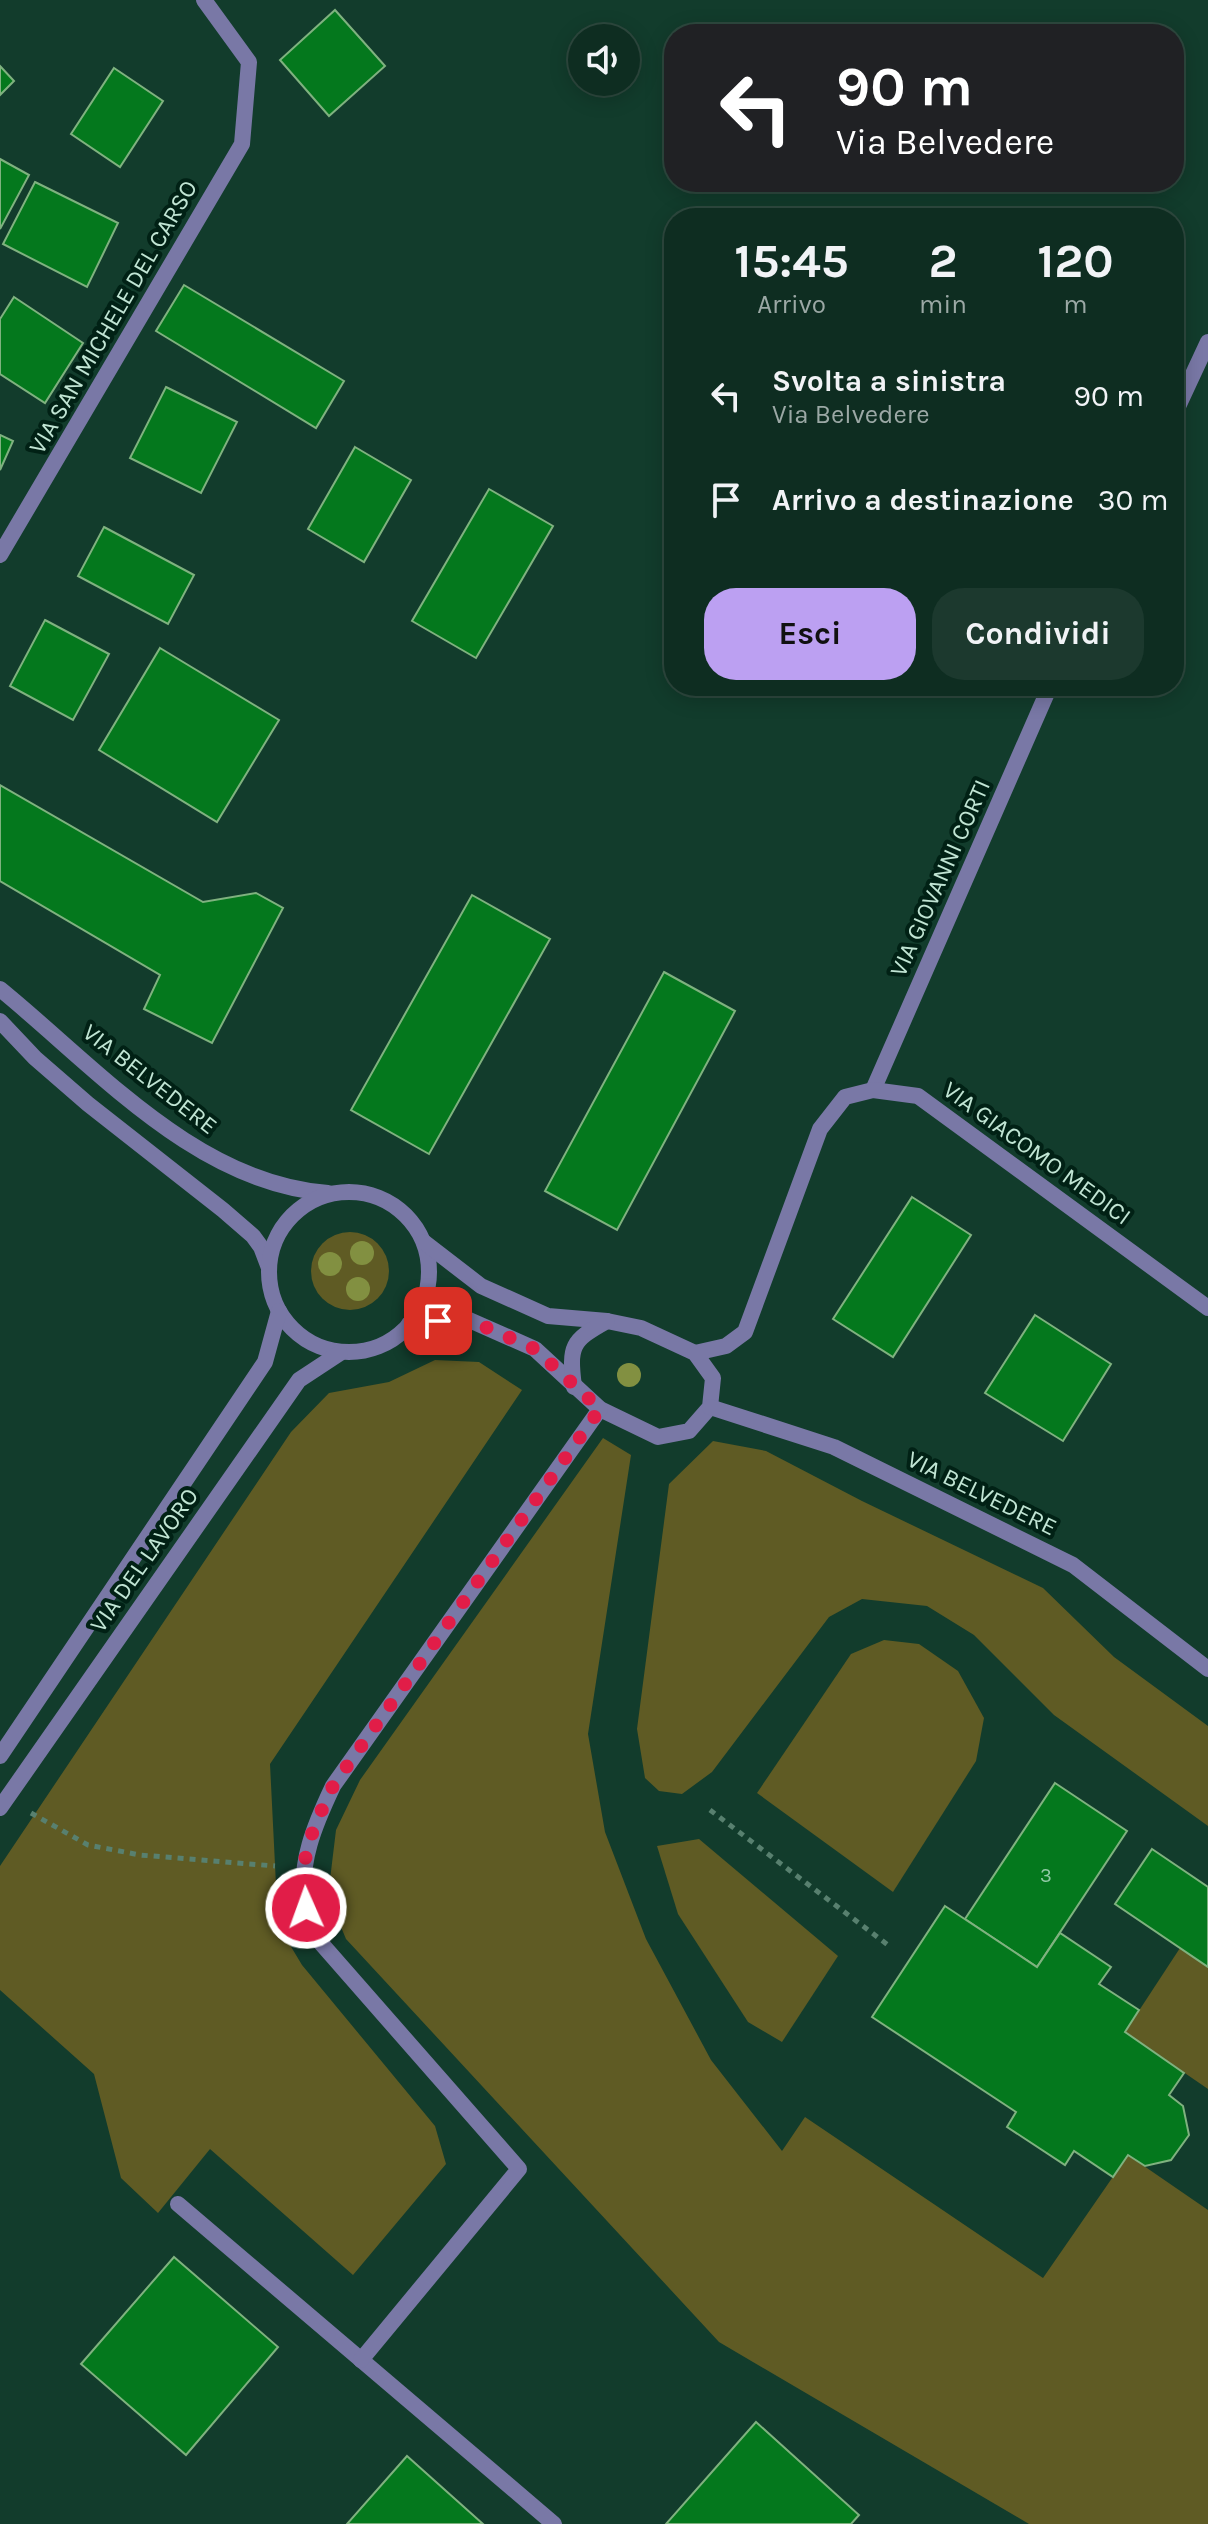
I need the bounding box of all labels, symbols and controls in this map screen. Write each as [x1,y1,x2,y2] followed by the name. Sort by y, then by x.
[568,24,640,96] map controls
[568,24,640,96] button: sound
[836,54,973,119] text: 90 m
[704,56,808,160] icon: left
[836,121,1054,163] text: Via Belvedere
[23,175,203,459] street label: VIA SAN MICHELE DEL CARSO
[734,233,849,289] text: 15:45
[928,233,957,289] text: 2
[1037,233,1114,289] text: 120
[757,289,826,320] text: Arrivo
[919,289,967,320] text: min
[1063,289,1088,320] text: m
[772,363,1006,399] text: Svolta a sinistra
[704,374,748,418] icon: left
[1074,378,1144,414] text: 90 m
[772,399,930,430] text: Via Belvedere
[704,478,748,522] icon: arrive
[772,482,1074,518] text: Arrivo a destinazione
[1098,482,1168,518] text: 30 m
[704,588,916,680] button: Esci
[932,588,1144,680] button: Condividi
[884,775,996,981] street label: VIA GIOVANNI CORTI
[77,1018,223,1140] street label: VIA BELVEDERE
[938,1075,1136,1231] street label: VIA GIACOMO MEDICI
[404,1287,472,1355] pin
[416,1299,460,1343] icon: arrive
[903,1445,1061,1541] street label: VIA BELVEDERE
[84,1483,204,1637] street label: VIA DEL LAVORO
[1040,1864,1052,1887] house number: 3
[264,1866,348,1950] position arrow

